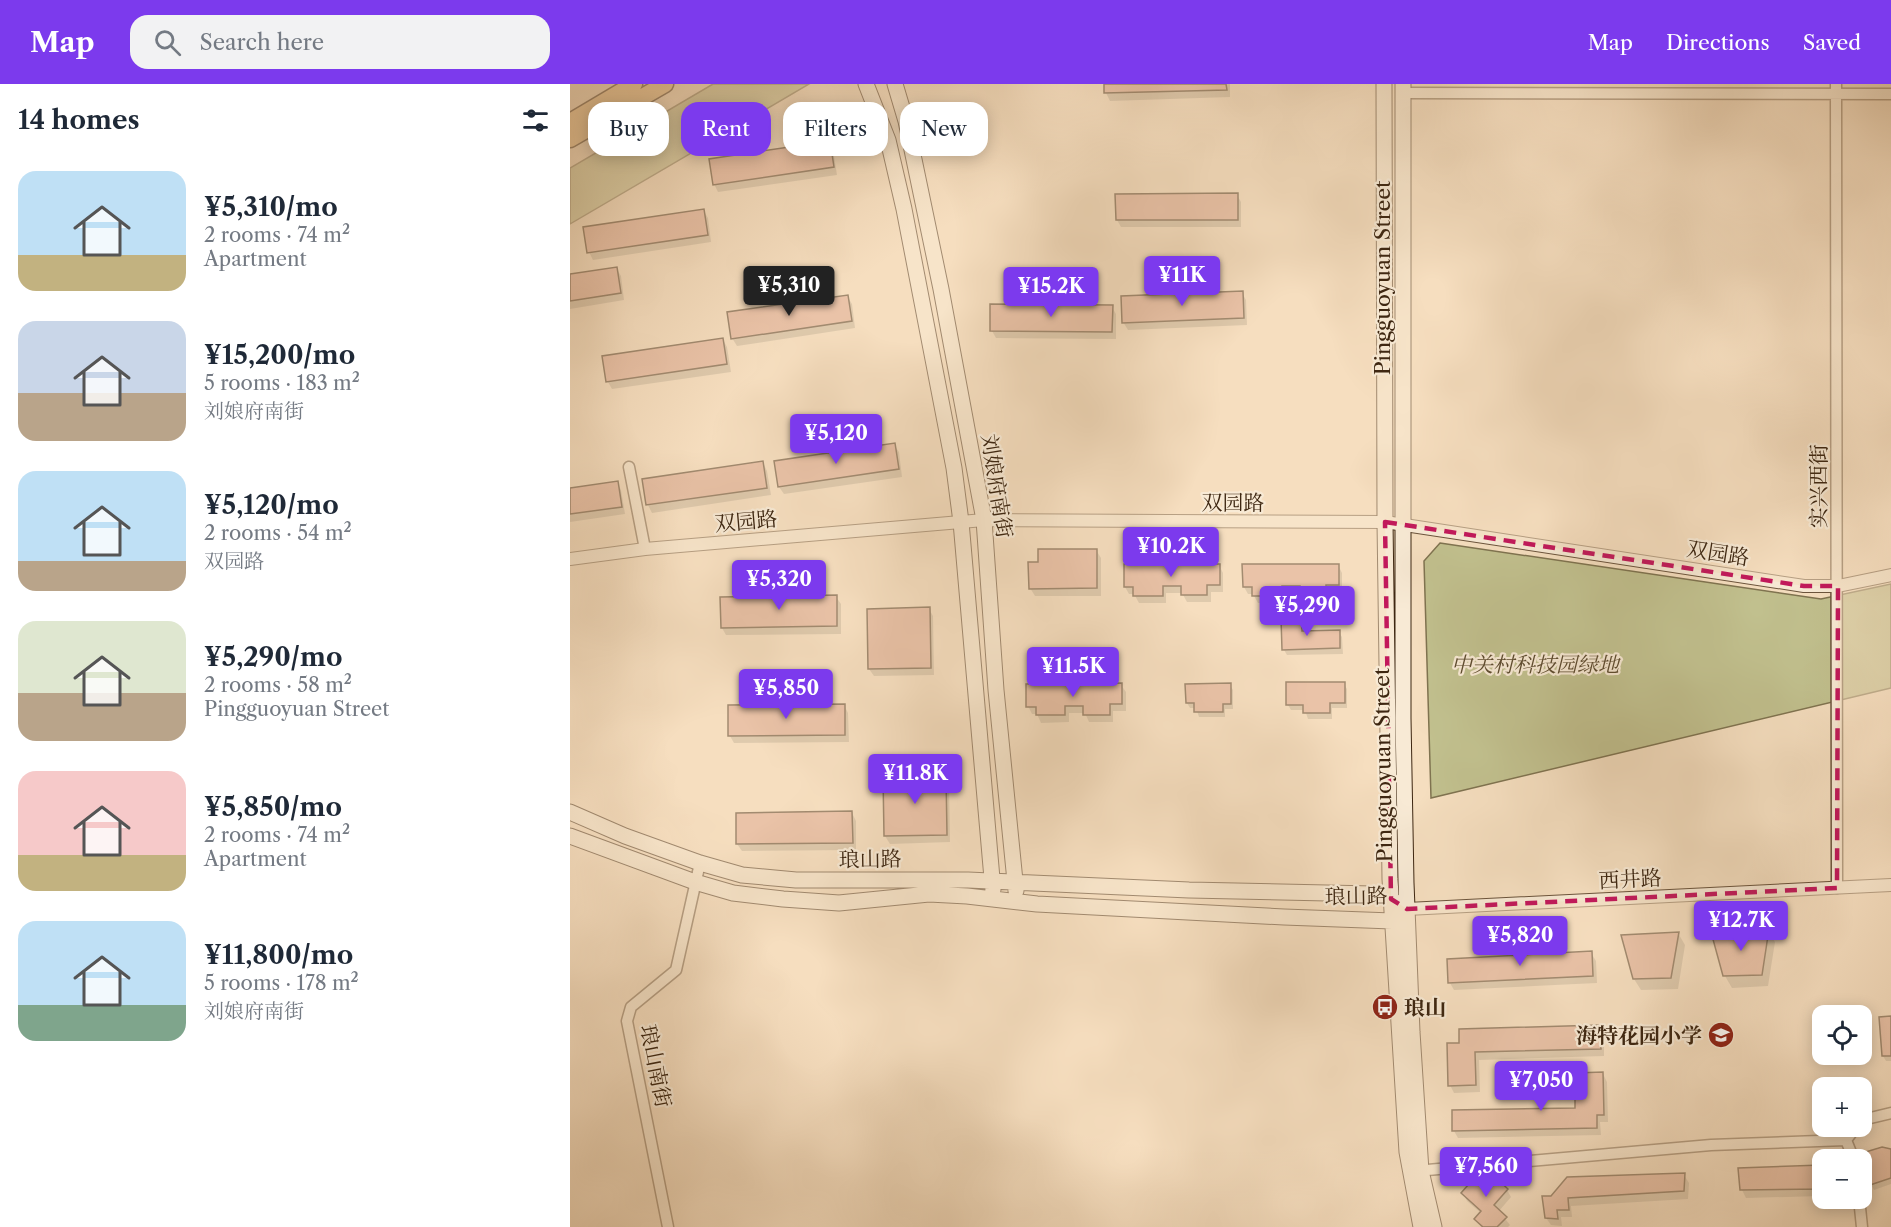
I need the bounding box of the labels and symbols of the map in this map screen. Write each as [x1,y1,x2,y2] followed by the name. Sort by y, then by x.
[1370,180,1395,375] street label: Pingguoyuan Street
[1146,256,1218,307] pin: ¥11K
[740,266,838,317] pin: ¥5,310
[1002,267,1100,318] pin: ¥15.2K
[787,414,885,465] pin: ¥5,120
[976,432,1018,540] street label: 刘娘府南街
[1806,444,1831,528] street label: 实兴西街
[1202,490,1265,515] street label: 双园路
[714,506,778,536] street label: 双园路
[1122,527,1220,578] pin: ¥10.2K
[1685,536,1751,570] street label: 双园路
[730,560,828,611] pin: ¥5,320
[1258,586,1356,637] pin: ¥5,290
[1024,647,1122,698] pin: ¥11.5K
[1451,652,1621,677] park label: 中关村科技园绿地
[1369,667,1397,863] street label: Pingguoyuan Street
[737,669,835,720] pin: ¥5,850
[866,754,964,805] pin: ¥11.8K
[838,846,902,872] street label: 琅山路
[1598,865,1662,893] street label: 西井路
[1324,883,1388,909] street label: 琅山路
[1692,901,1790,952] pin: ¥12.7K
[1471,916,1569,967] pin: ¥5,820
[1370,992,1400,1022] bus stop icon: 琅山
[1404,995,1446,1020] place label: 琅山
[1706,1020,1736,1050] school or university icon: 海特花园小学
[636,1022,676,1110] street label: 琅山南街
[1576,1023,1702,1048] place label: 海特花园小学
[1492,1061,1590,1112] pin: ¥7,050
[1437,1147,1535,1198] pin: ¥7,560

